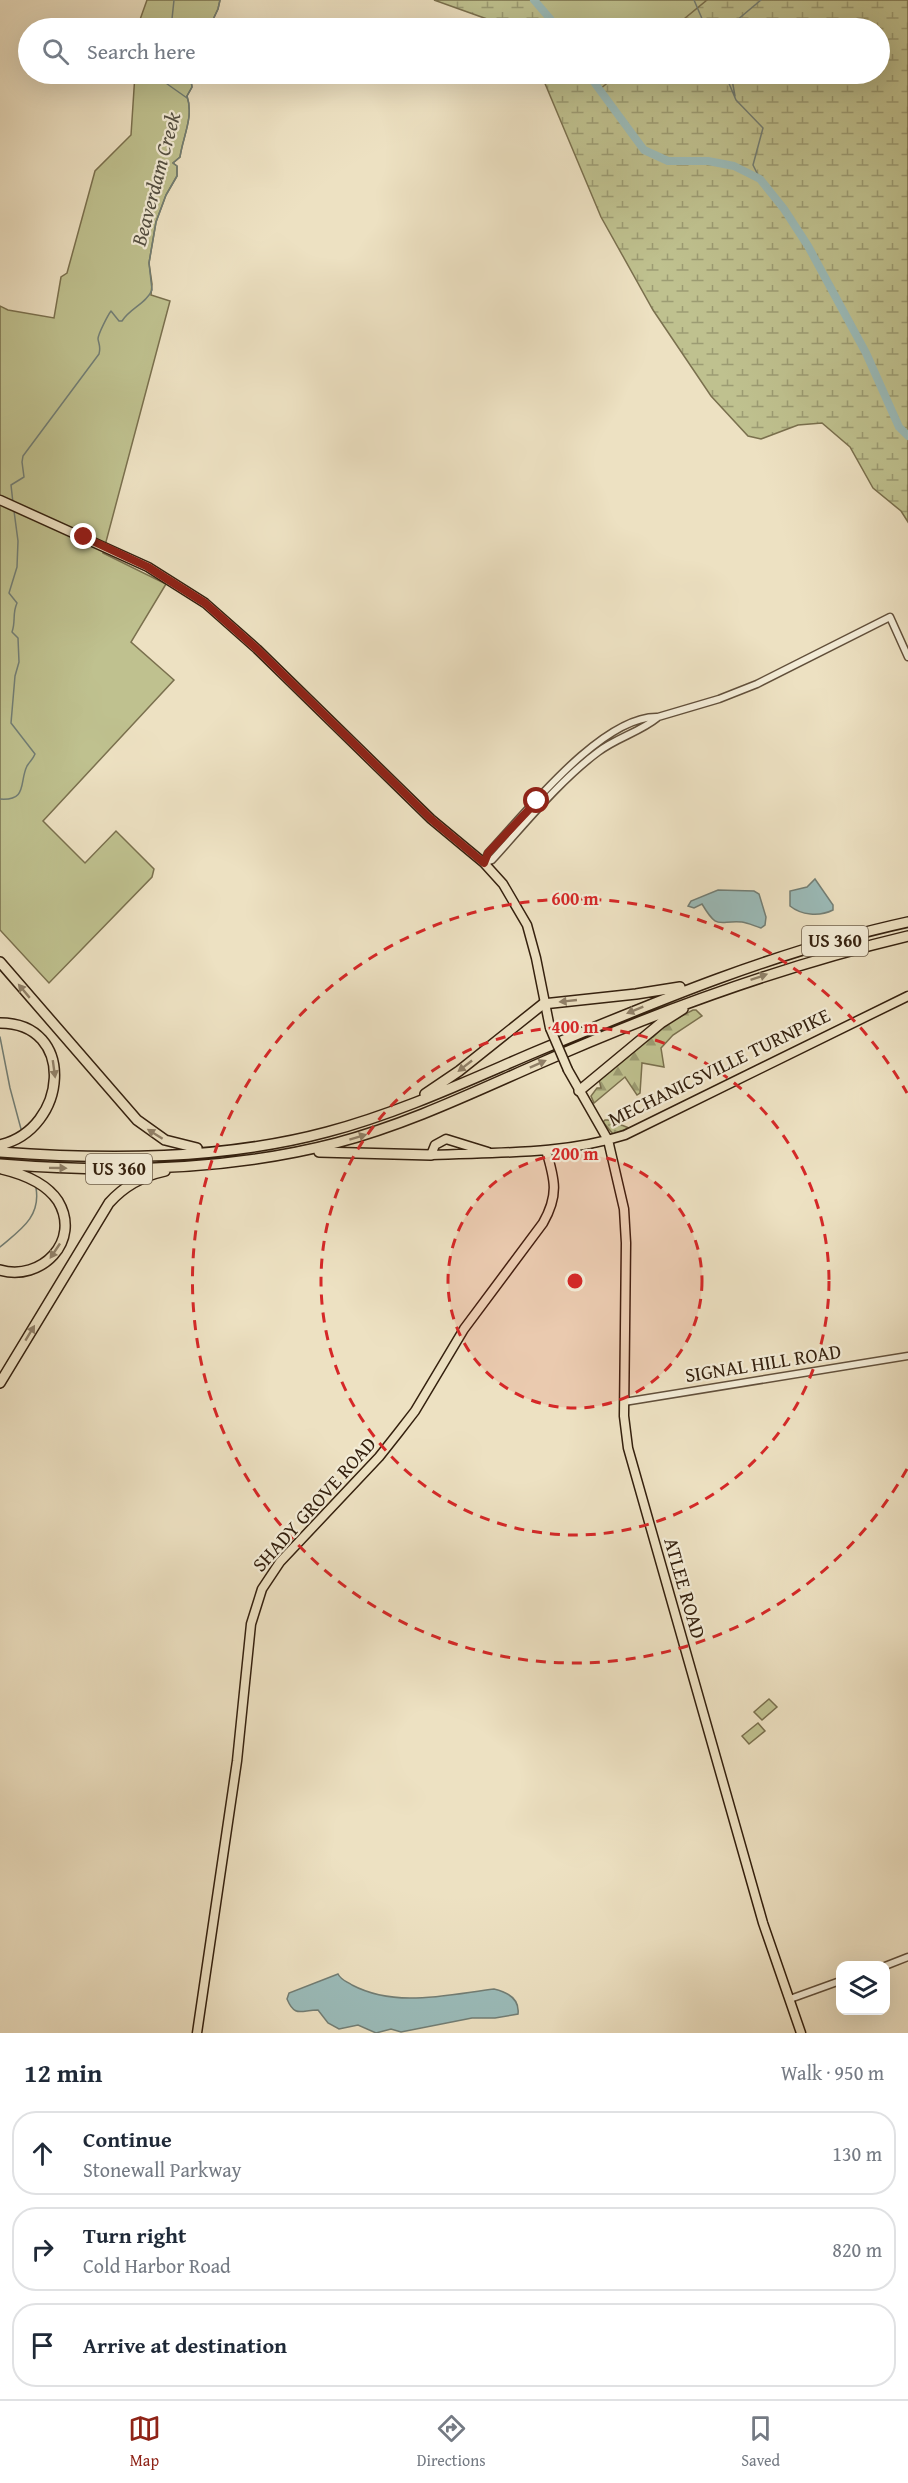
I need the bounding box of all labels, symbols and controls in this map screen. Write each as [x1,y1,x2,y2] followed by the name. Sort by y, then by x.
[18,18,890,84] search box
[39,35,72,68] icon: search
[87,35,196,67] text: Search here
[123,108,188,250] water label: Beaverdam Creek
[70,523,96,549] route end
[523,787,549,813] route start
[551,885,599,912] text: 600 m
[802,926,868,956] road number: US 360
[750,972,768,981] one-way arrow
[18,984,31,999] one-way arrow
[558,996,577,1006] one-way arrow
[603,1000,835,1133] street label: MECHANICSVILLE TURNPIKE
[625,1005,643,1015] one-way arrow
[551,1013,599,1040] text: 400 m
[530,1059,548,1069] one-way arrow
[49,1060,58,1079] one-way arrow
[457,1060,473,1073] one-way arrow
[147,1128,163,1139] one-way arrow
[349,1132,367,1141] one-way arrow
[551,1140,599,1167] text: 200 m
[86,1154,152,1184] road number: US 360
[49,1163,68,1173] one-way arrow
[49,1243,61,1259] one-way arrow
[565,1271,585,1291] centre of rings
[24,1325,35,1341] one-way arrow
[683,1336,843,1389] street label: SIGNAL HILL ROAD
[245,1430,382,1578] street label: SHADY GROVE ROAD
[657,1534,714,1642] street label: ATLEE ROAD
[836,1961,890,2015] map controls
[836,1961,890,2015] button: layers
[24,2053,102,2092] text: 12 min
[781,2058,884,2087] text: Walk · 950 m
[83,2123,172,2155] text: Continue
[26,2137,59,2170] icon: ahead
[832,2139,882,2168] text: 130 m
[83,2155,242,2184] text: Stonewall Parkway
[83,2219,186,2251] text: Turn right
[26,2233,59,2266] icon: right
[832,2235,882,2264] text: 820 m
[83,2251,231,2280] text: Cold Harbor Road
[26,2329,59,2362] icon: arrive
[83,2329,287,2361] text: Arrive at destination
[128,2412,161,2472] tab: Map
[417,2412,486,2472] tab: Directions
[741,2412,780,2472] tab: Saved

